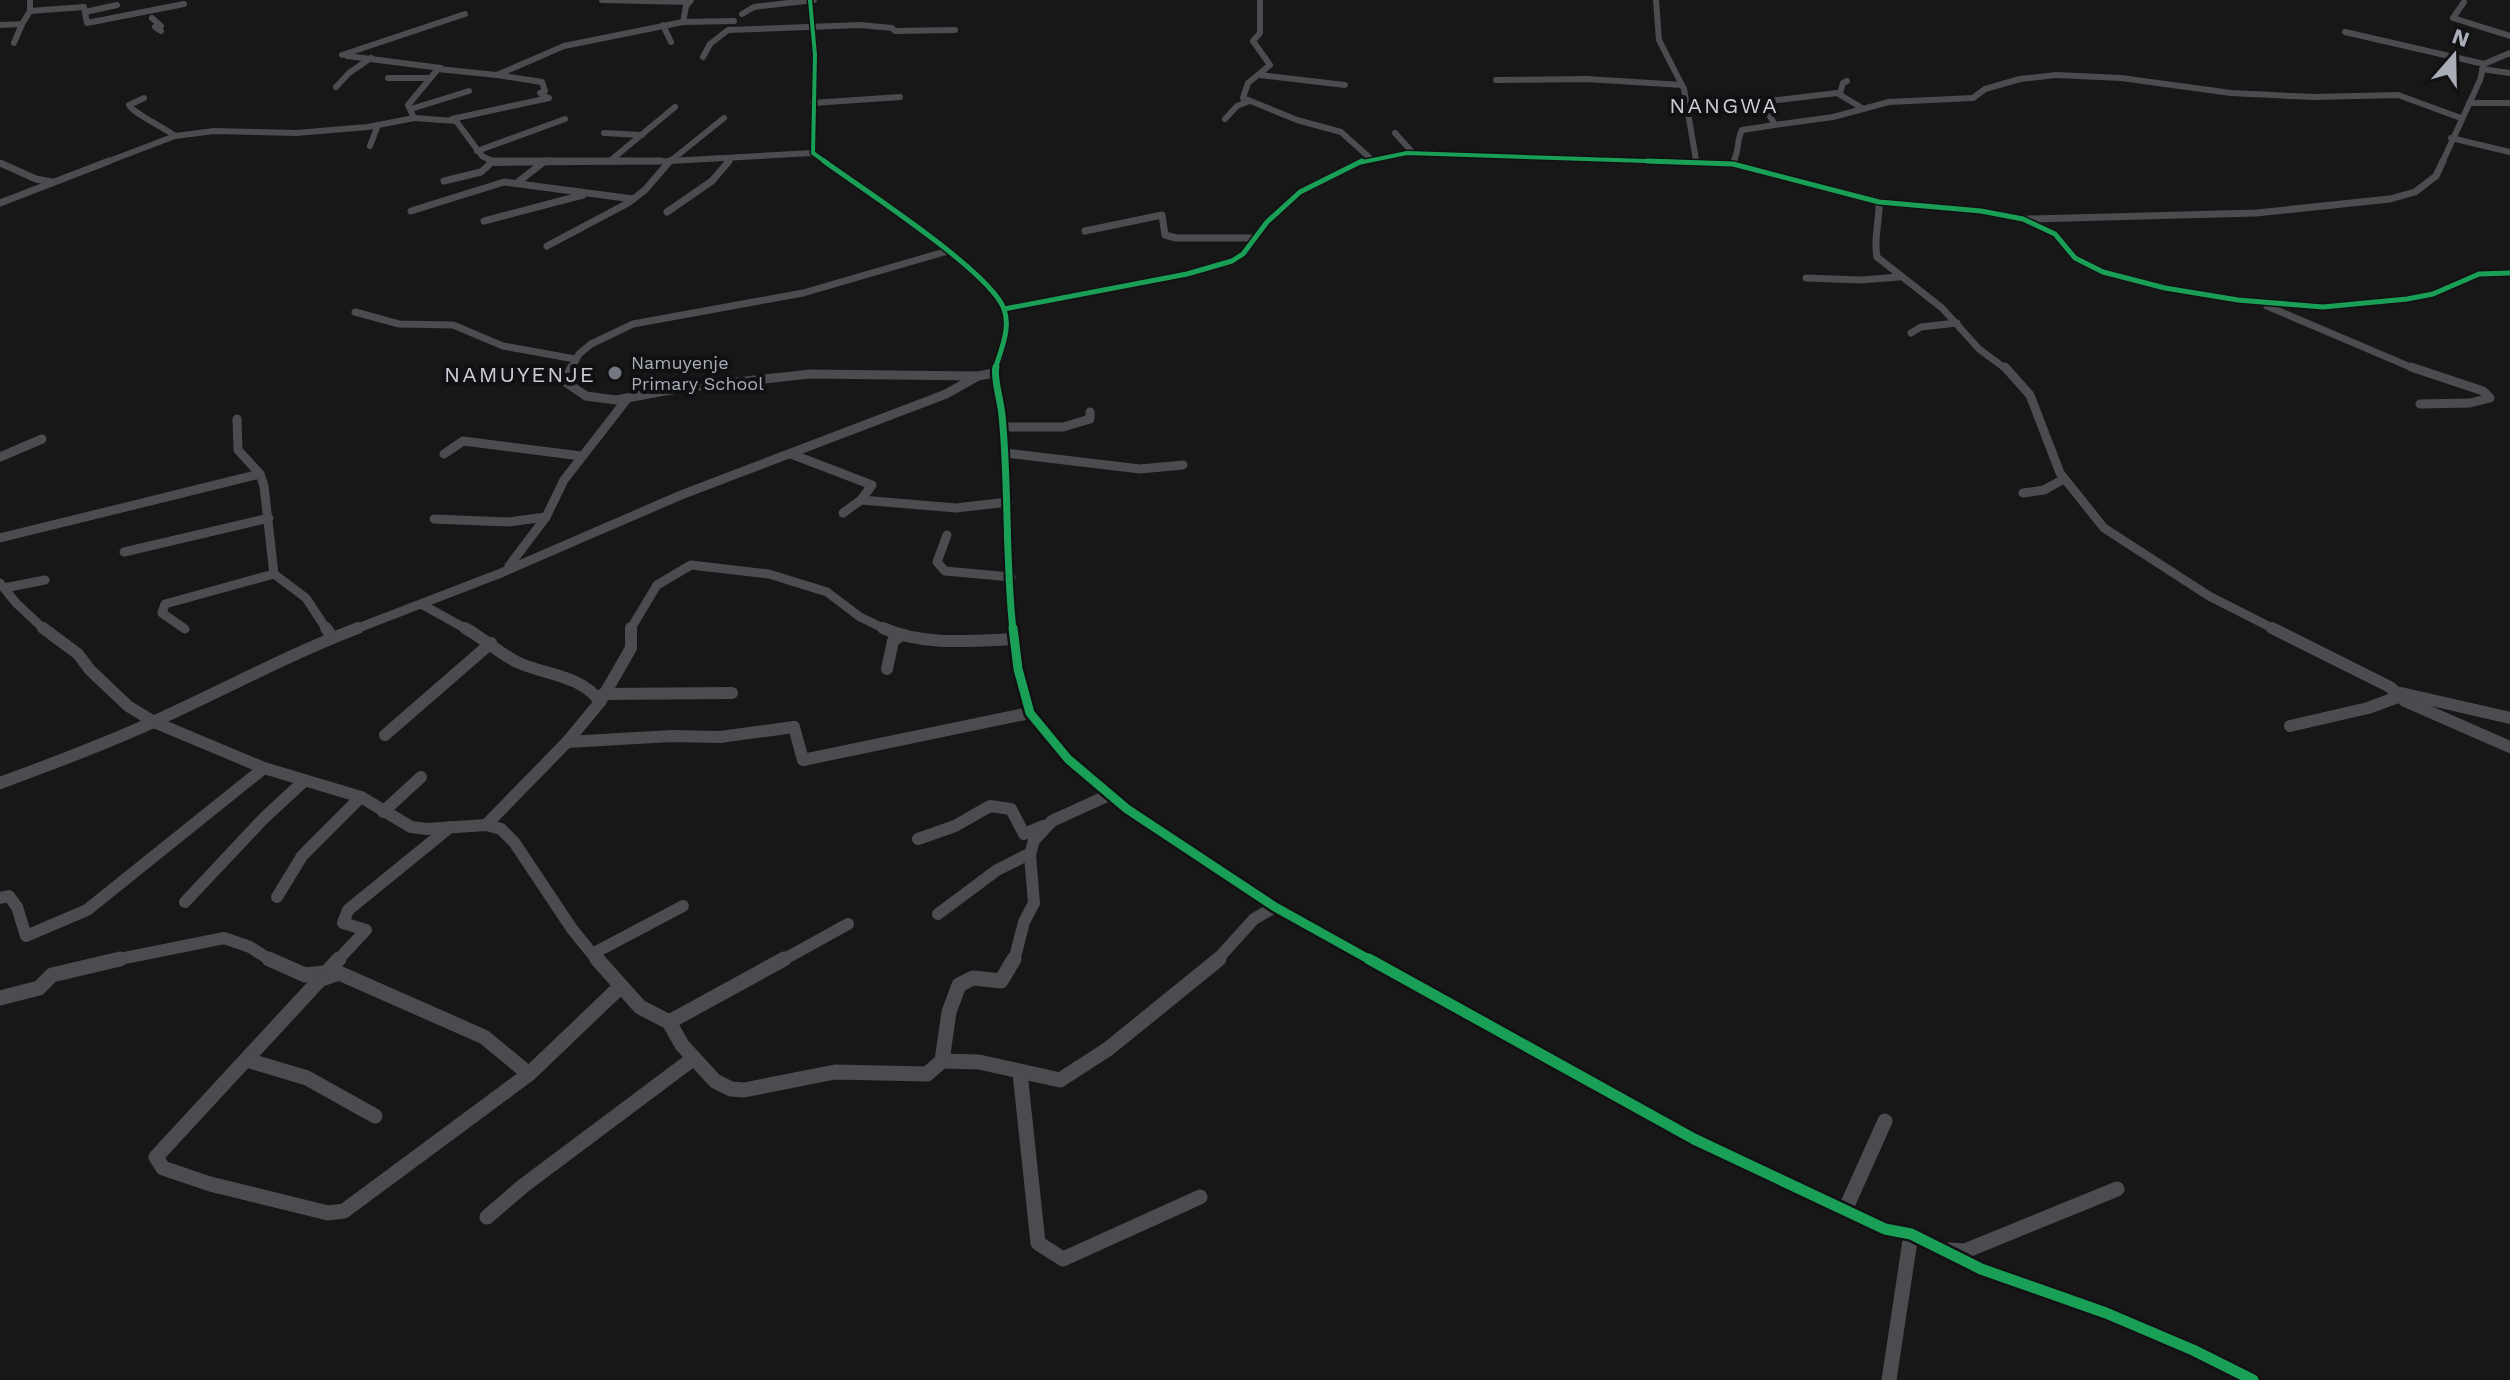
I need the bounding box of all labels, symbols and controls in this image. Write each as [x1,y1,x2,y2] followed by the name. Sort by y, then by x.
[2414,16,2494,96] north arrow
[2449,23,2473,52] text: N
[1669,93,1779,118] district label: NANGWA
[631,352,764,394] place label: Namuyenje Primary School
[444,362,596,387] district label: NAMUYENJE
[606,364,624,382] marker: Namuyenje Primary School

